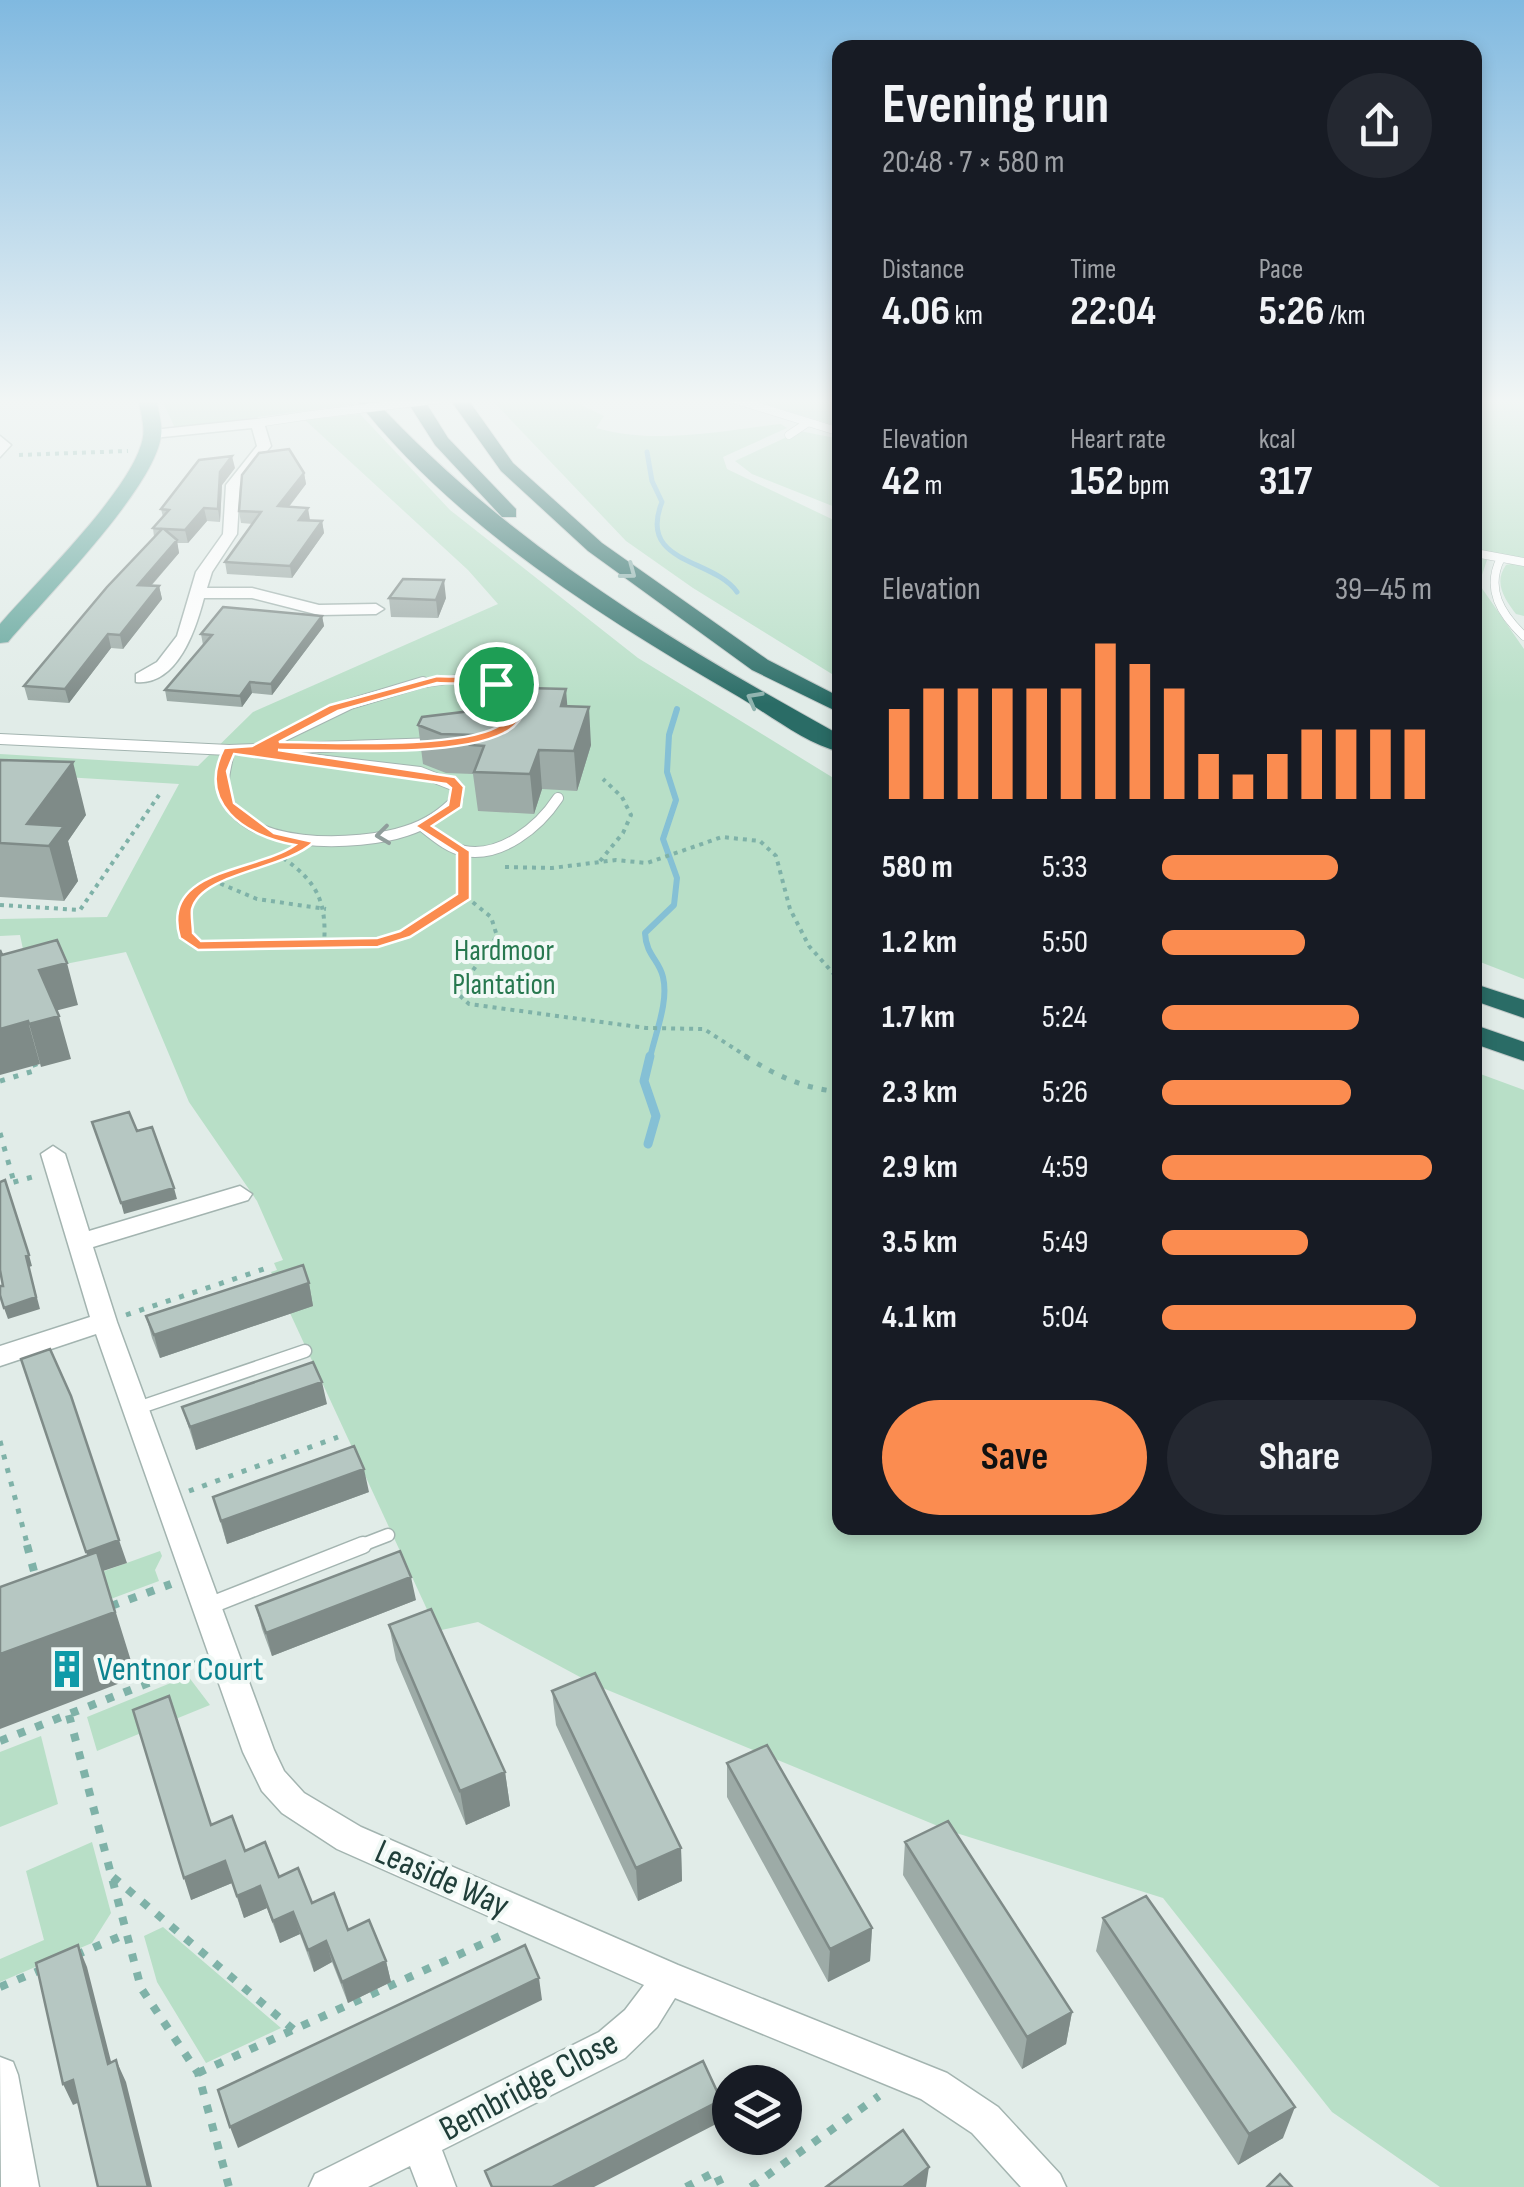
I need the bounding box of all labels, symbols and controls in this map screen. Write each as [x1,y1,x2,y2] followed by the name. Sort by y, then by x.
[882,72,1109,139] text: Evening run
[1327,73,1432,178] button: share
[882,143,1065,182] text: 20:48 · 7 × 580 m
[882,253,965,286] text: Distance
[1070,253,1116,286] text: Time
[1259,253,1303,286] text: Pace
[882,286,950,337] text: 4.06
[1070,286,1156,337] text: 22:04
[1259,286,1325,337] text: 5:26
[950,299,983,332] text: km
[1325,299,1366,332] text: /km
[882,423,968,456] text: Elevation
[1070,423,1166,456] text: Heart rate
[1259,423,1296,456] text: kcal
[882,456,920,507] text: 42
[1070,456,1124,507] text: 152
[1259,456,1312,507] text: 317
[920,469,942,502] text: m
[1124,469,1169,502] text: bpm
[618,560,636,578] one-way arrow
[882,570,981,609] text: Elevation
[1335,570,1432,609] text: 39–45 m
[454,642,539,727] pin
[469,657,524,712] icon: arrive
[747,691,765,711] one-way arrow
[375,824,391,845] one-way arrow
[882,848,953,887] text: 580 m
[1042,848,1088,887] text: 5:33
[882,923,957,962] text: 1.2 km
[1042,923,1088,962] text: 5:50
[452,933,556,1003] park label: Hardmoor Plantation
[882,998,955,1037] text: 1.7 km
[1042,998,1087,1037] text: 5:24
[882,1073,957,1112] text: 2.3 km
[1042,1073,1088,1112] text: 5:26
[882,1148,958,1187] text: 2.9 km
[1042,1148,1088,1187] text: 4:59
[882,1223,957,1262] text: 3.5 km
[1042,1223,1089,1262] text: 5:49
[882,1298,957,1337] text: 4.1 km
[1042,1298,1089,1337] text: 5:04
[882,1400,1147,1515] button: Save
[1167,1400,1432,1515] button: Share
[46,1648,88,1690] building icon: Ventnor Court
[97,1648,264,1691] place label: Ventnor Court
[368,1830,516,1928] street label: Leaside Way
[432,2021,626,2151] street label: Bembridge Close
[712,2065,802,2155] map controls
[712,2065,802,2155] button: layers

